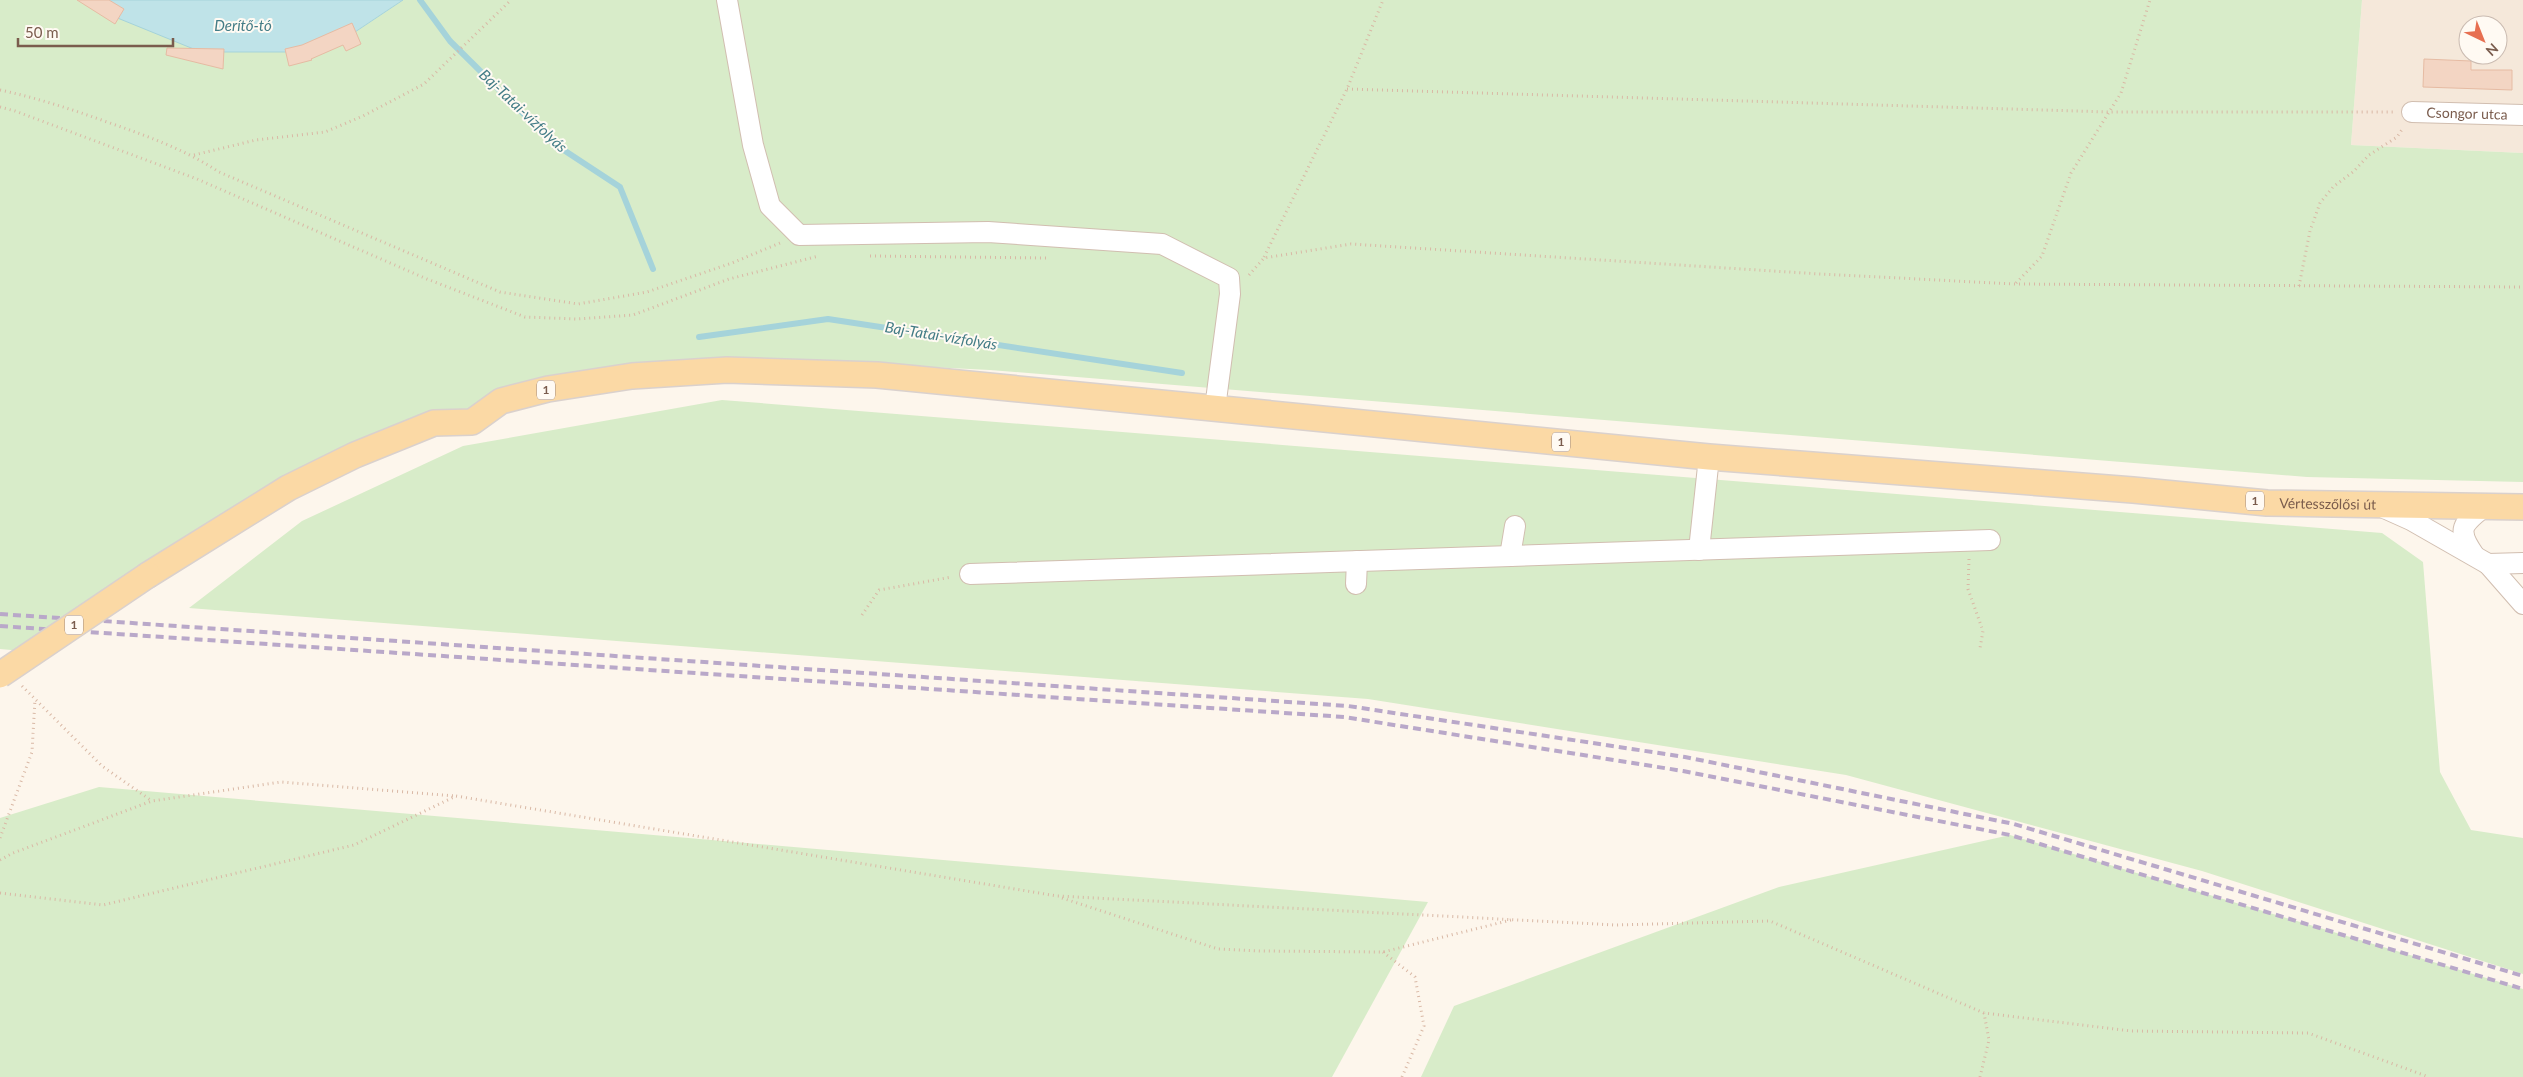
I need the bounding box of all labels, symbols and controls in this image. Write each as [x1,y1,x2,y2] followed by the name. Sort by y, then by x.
[18,15,172,47] scale bar
[2458,15,2508,65] north arrow
[214,16,272,34] water label: Derítő-tó
[25,23,59,41] text: 50 m
[2482,40,2502,60] text: N
[476,65,571,156] water label: Baj-Tatai-vízfolyás
[2426,103,2508,123] street label: Csongor utca
[884,317,999,353] water label: Baj-Tatai-vízfolyás
[537,380,555,400] road number: 1
[1552,432,1570,452] road number: 1
[2246,492,2264,511] road number: 1
[2279,494,2376,513] street label: Vértesszőlősi út
[65,616,83,634] road number: 1

